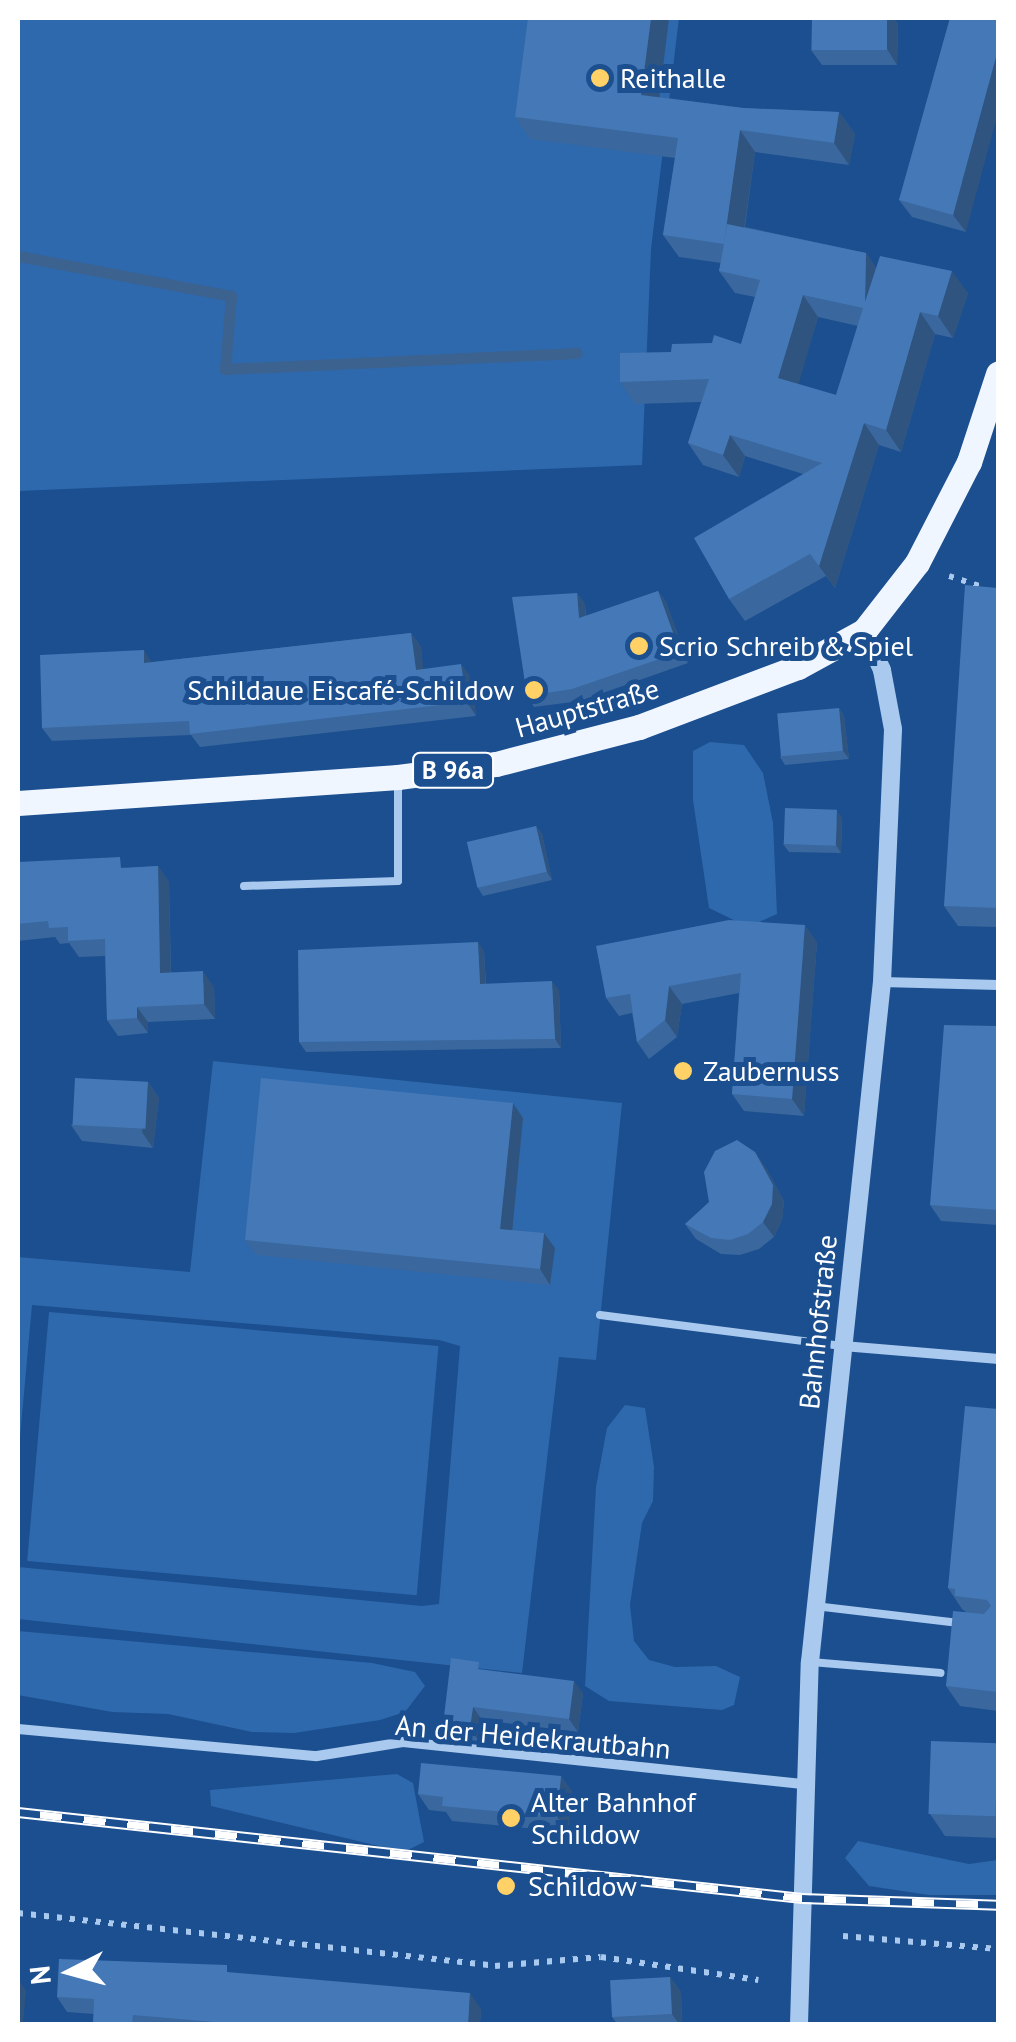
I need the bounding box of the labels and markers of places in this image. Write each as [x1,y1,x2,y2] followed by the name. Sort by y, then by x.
[620,61,726,95] place label: Reithalle
[589,67,611,89] marker: Reithalle
[659,629,913,663] place label: Scrio Schreib & Spiel
[628,635,650,657] marker: Scrio Schreib & Spiel
[187,673,514,707] place label: Schildaue Eiscafé-Schildow
[523,679,545,701] marker: Schildaue Eiscafé-Schildow
[703,1054,839,1088] place label: Zaubernuss
[672,1060,694,1082] marker: Zaubernuss
[531,1785,696,1851] place label: Alter Bahnhof Schildow
[500,1807,522,1829] marker: Alter Bahnhof Schildow
[528,1869,637,1903] place label: Schildow
[493,1873,519,1899] marker: Schildow

